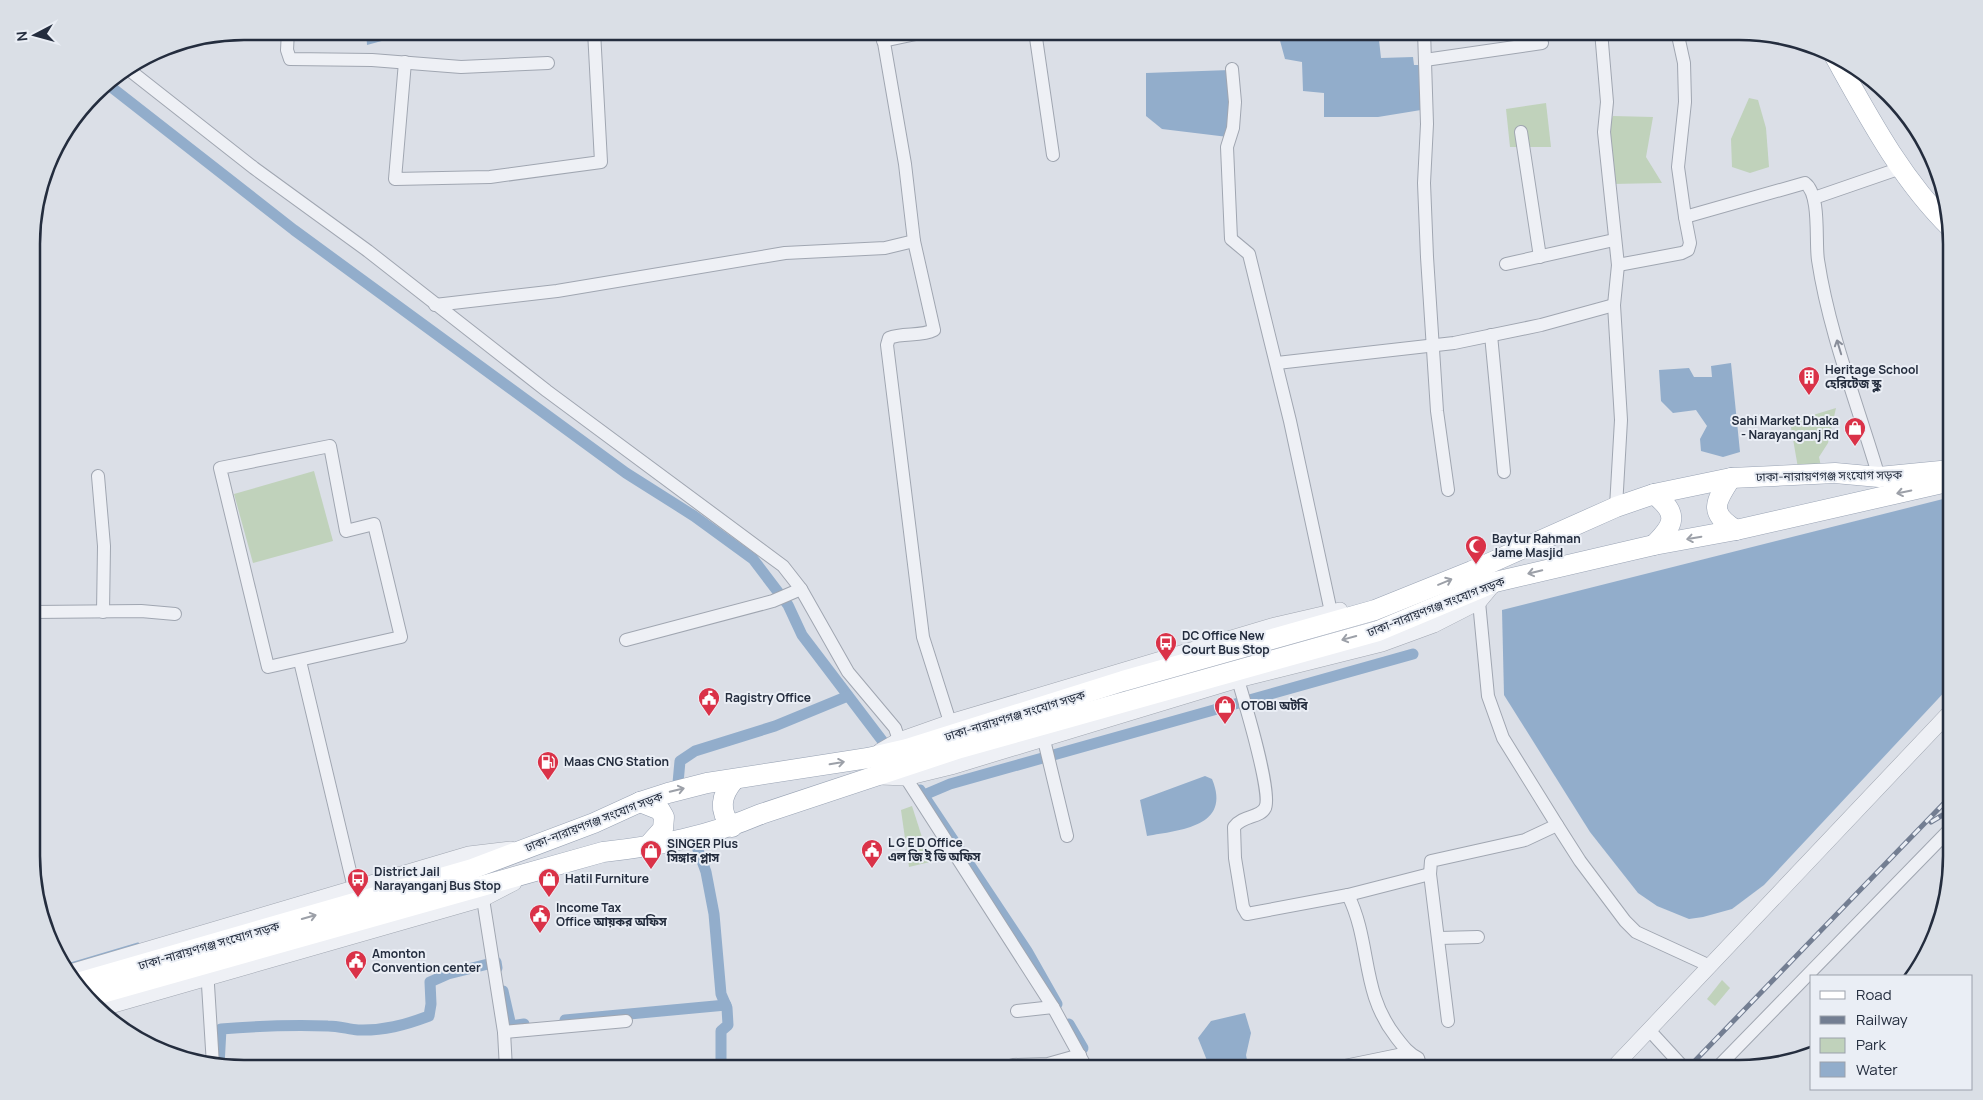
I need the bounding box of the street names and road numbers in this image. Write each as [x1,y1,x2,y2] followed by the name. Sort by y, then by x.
[1755,466,1903,485] street label: ঢাকা-নারায়ণগঞ্জ সংযোগ সড়ক
[1364,572,1507,641] street label: ঢাকা-নারায়ণগঞ্জ সংযোগ সড়ক
[941,686,1088,745] street label: ঢাকা-নারায়ণগঞ্জ সংযোগ সড়ক
[522,787,665,856] street label: ঢাকা-নারায়ণগঞ্জ সংযোগ সড়ক
[135,917,282,974] street label: ঢাকা-নারায়ণগঞ্জ সংযোগ সড়ক

